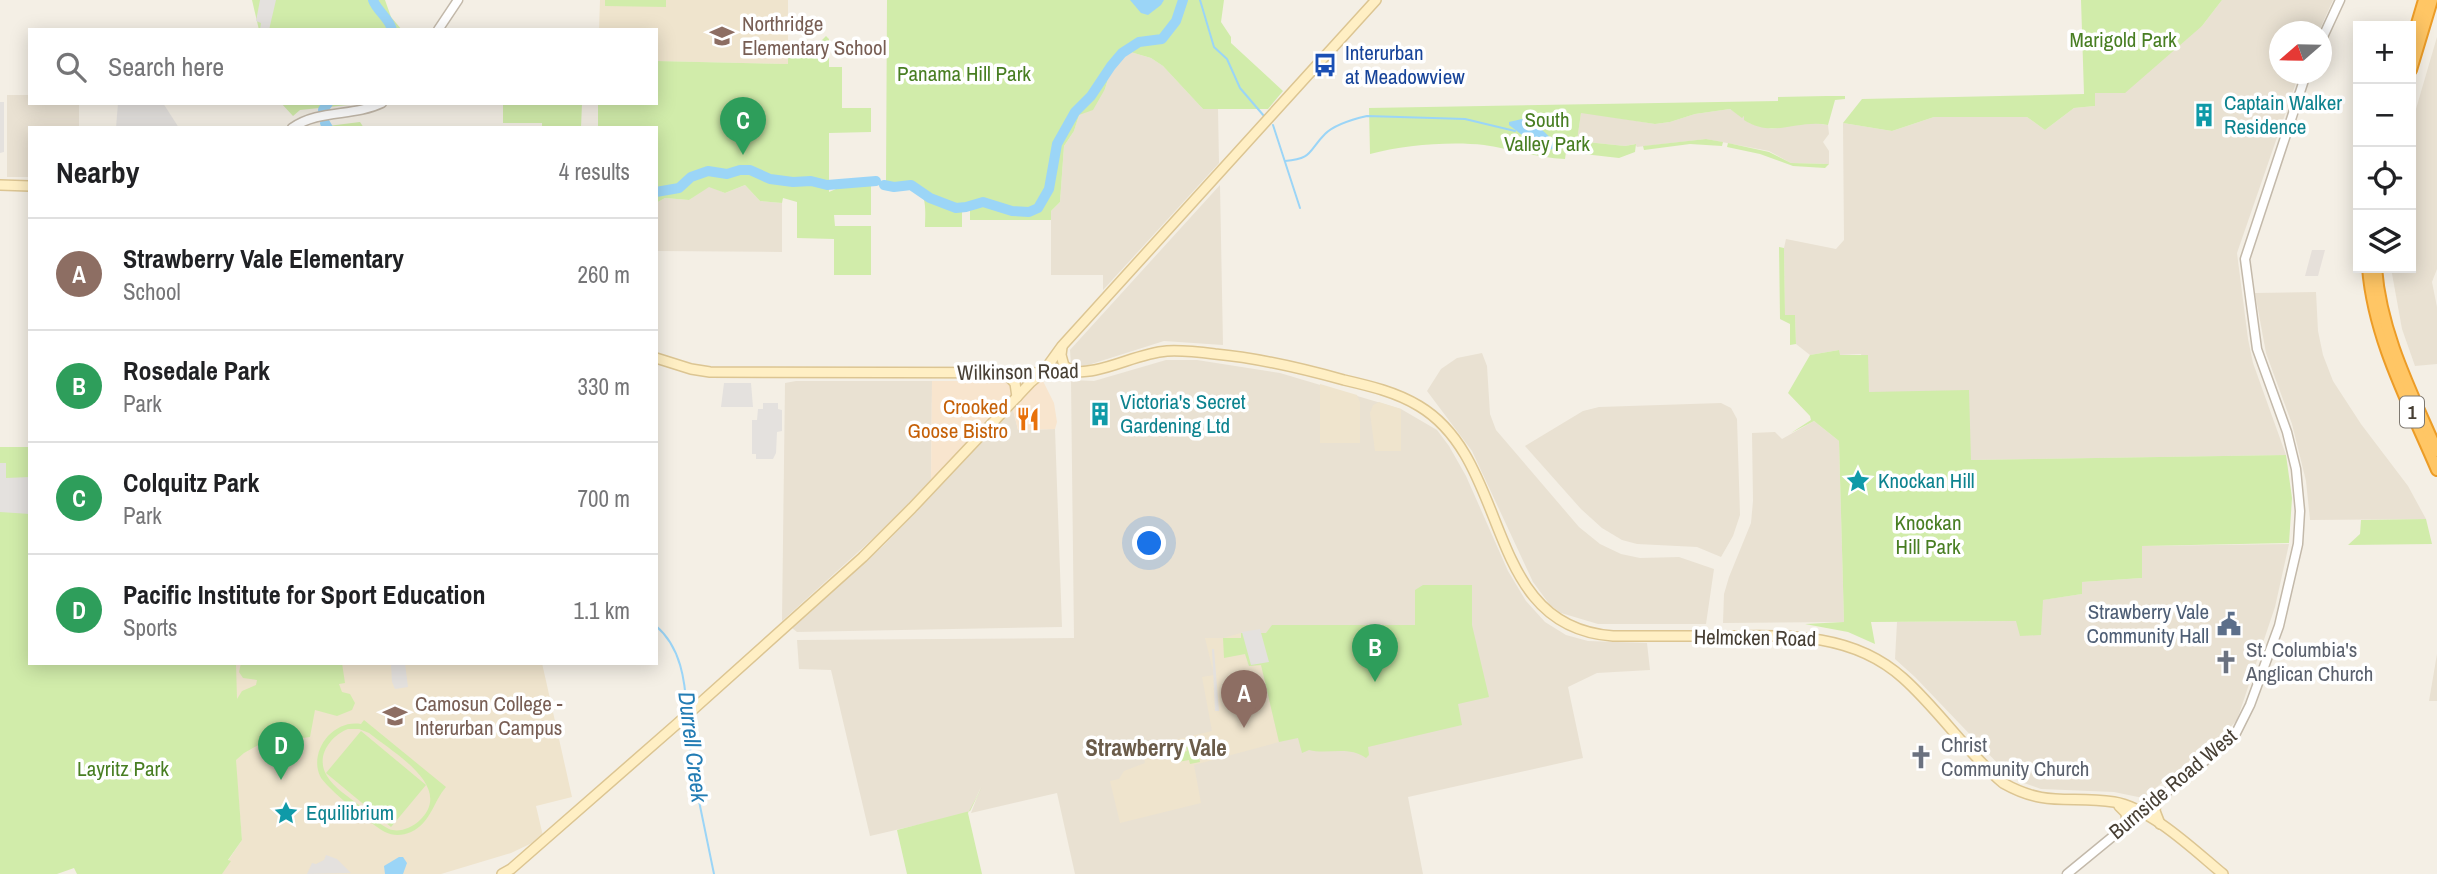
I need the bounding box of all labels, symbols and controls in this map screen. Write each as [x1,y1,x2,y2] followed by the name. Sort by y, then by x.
[742,9,887,62] place label: Northridge Elementary School
[2269,21,2332,84] north arrow
[2353,21,2416,273] map controls
[2353,21,2416,84] button: +
[708,22,736,50] school or university icon: Northridge Elementary School
[2069,25,2177,54] park label: Marigold Park
[28,28,658,105] search box
[1345,38,1465,91] place label: Interurban at Meadowview
[52,48,90,86] icon: search
[108,49,224,84] text: Search here
[1311,51,1339,79] bus stop icon: Interurban at Meadowview
[897,59,1031,88] park label: Panama Hill Park
[2353,84,2416,147] button: −
[2224,88,2342,141] place label: Captain Walker Residence
[720,97,766,155] pin: C
[2190,101,2218,129] building icon: Captain Walker Residence
[1504,105,1590,158] park label: South Valley Park
[2353,147,2416,210] button: locate
[56,152,139,192] text: Nearby
[559,156,630,187] text: 4 results
[2353,210,2416,273] button: layers
[123,241,404,276] text: Strawberry Vale Elementary
[72,259,86,290] text: A
[578,259,630,290] text: 260 m
[123,276,181,307] text: School
[123,353,270,388] text: Rosedale Park
[957,356,1079,387] street label: Wilkinson Road
[72,371,86,402] text: B
[578,371,630,402] text: 330 m
[1120,387,1246,440] place label: Victoria's Secret Gardening Ltd
[123,388,162,419] text: Park
[907,392,1008,445] place label: Crooked Goose Bistro
[2400,396,2424,428] road number: 1
[1086,400,1114,428] building icon: Victoria's Secret Gardening Ltd
[1014,405,1042,433] restaurant icon: Crooked Goose Bistro
[123,465,259,500] text: Colquitz Park
[1878,466,1975,495] place label: Knockan Hill
[1844,467,1872,495] place icon: Knockan Hill
[72,483,86,514] text: C
[578,483,630,514] text: 700 m
[123,500,162,531] text: Park
[1894,508,1962,561] park label: Knockan Hill Park
[1132,526,1166,560] your location
[123,577,486,612] text: Pacific Institute for Sport Education
[72,595,86,626] text: D
[573,595,630,626] text: 1.1 km
[2087,597,2209,650] place label: Strawberry Vale Community Hall
[2215,610,2243,638] public building icon: Strawberry Vale Community Hall
[123,612,178,643] text: Sports
[1694,622,1817,653] street label: Helmcken Road
[1352,624,1398,682] pin: B
[2245,635,2373,688] place label: St. Columbia's Anglican Church
[2212,648,2240,676] church icon: St. Columbia's Anglican Church
[1221,670,1267,728] pin: A
[415,689,563,742] place label: Camosun College - Interurban Campus
[671,690,716,806] water label: Durrell Creek
[381,702,409,730] school or university icon: Camosun College - Interurban Campus
[2103,721,2243,846] street label: Burnside Road West
[258,722,304,780] pin: D
[1941,730,2089,783] place label: Christ Community Church
[1085,732,1227,763] district label: Strawberry Vale
[1907,743,1935,771] church icon: Christ Community Church
[77,754,169,783] park label: Layritz Park
[306,798,394,827] place label: Equilibrium
[272,799,300,827] place icon: Equilibrium

